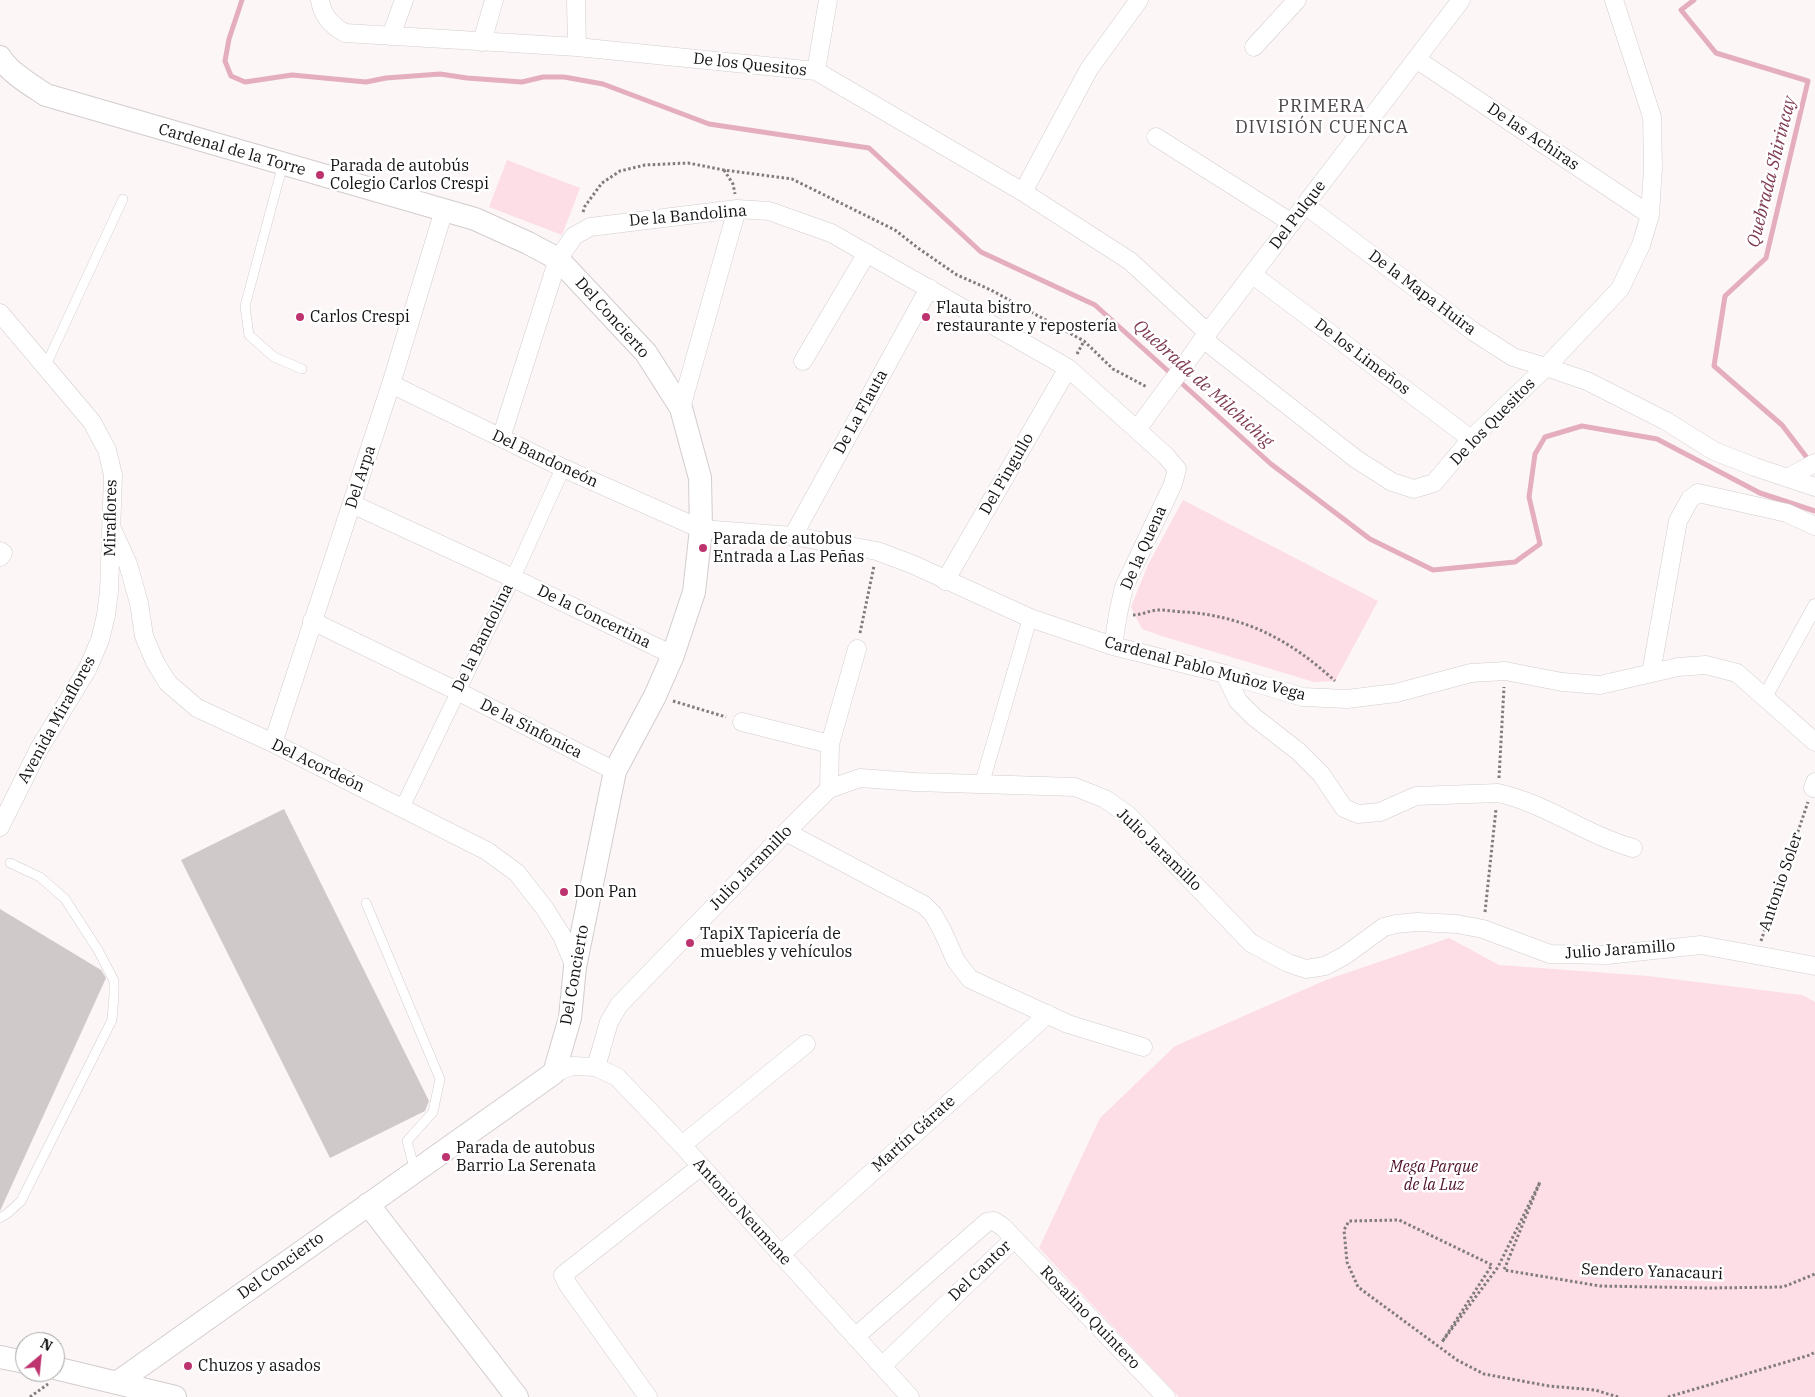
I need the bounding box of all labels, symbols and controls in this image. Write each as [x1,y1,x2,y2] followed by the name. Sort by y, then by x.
[692,49,808,81] street label: De los Quesitos
[1743,95,1801,249] water label: Quebrada Shirincay
[1233,96,1411,138] district label: PRIMERA DIVISIÓN CUENCA
[1484,99,1582,175] street label: De las Achiras
[156,120,308,180] street label: Cardenal de la Torre
[330,156,489,194] place label: Parada de autobús Colegio Carlos Crespi
[314,169,326,181] marker: Parada de autobús Colegio Carlos Crespi
[1266,177,1330,253] street label: Del Pulque
[628,201,748,231] street label: De la Bandolina
[1365,246,1479,340] street label: De la Mapa Huira
[571,274,653,362] street label: Del Concierto
[936,298,1117,336] place label: Flauta bistro restaurante y repostería
[310,307,410,327] place label: Carlos Crespi
[294,311,306,323] marker: Carlos Crespi
[920,311,932,323] marker: Flauta bistro restaurante y repostería
[1128,315,1278,453] water label: Quebrada de Milchichig
[1311,315,1413,399] street label: De los Limeños
[830,367,892,457] street label: De La Flauta
[1446,374,1540,470] street label: De los Quesitos
[489,426,601,492] street label: Del Bandoneón
[976,430,1038,518] street label: Del Pingullo
[342,443,380,511] street label: Del Arpa
[101,479,121,557] street label: Miraflores
[1117,503,1171,593] street label: De la Quena
[713,529,864,567] place label: Parada de autobus Entrada a Las Peñas
[697,542,709,554] marker: Parada de autobus Entrada a Las Peñas
[448,581,518,695] street label: De la Bandolina
[534,581,654,653] street label: De la Concertina
[1102,633,1308,705] street label: Cardenal Pablo Muñoz Vega
[14,653,100,787] street label: Avenida Miraflores
[477,695,585,763] street label: De la Sinfonica
[268,735,368,797] street label: Del Acordeón
[1113,805,1205,895] street label: Julio Jaramillo
[706,822,796,914] street label: Julio Jaramillo
[1755,830,1807,934] street label: Antonio Soler
[574,882,637,902] place label: Don Pan
[558,886,570,898] marker: Don Pan
[557,923,593,1027] street label: Del Concierto
[700,924,852,962] place label: TapiX Tapicería de muebles y vehículos
[684,937,696,949] marker: TapiX Tapicería de muebles y vehículos
[1564,937,1676,963] street label: Julio Jaramillo
[869,1092,959,1176] street label: Martín Gárate
[456,1138,596,1176] place label: Parada de autobus Barrio La Serenata
[440,1151,452,1163] marker: Parada de autobus Barrio La Serenata
[689,1154,795,1270] street label: Antonio Neumane
[1390,1157,1478,1195] park label: Mega Parque de la Luz
[234,1228,328,1304] street label: Del Concierto
[945,1237,1015,1305] street label: Del Cantor
[1581,1260,1723,1284] street label: Sendero Yanacauri
[1036,1262,1144,1374] street label: Rosalino Quintero
[15,1332,65,1382] north arrow
[37,1334,56,1355] text: N
[198,1356,321,1376] place label: Chuzos y asados
[182,1360,194,1372] marker: Chuzos y asados

